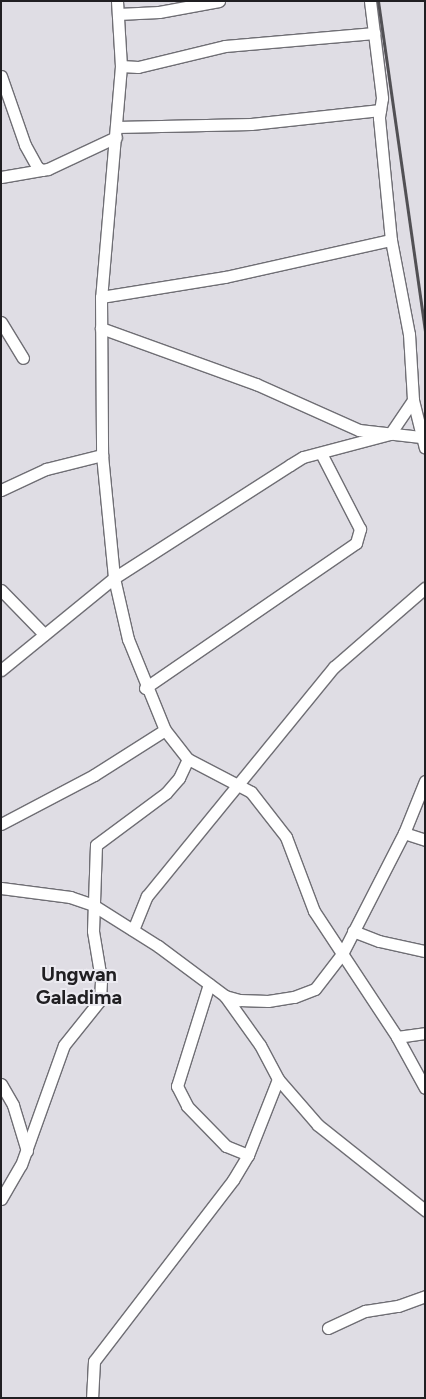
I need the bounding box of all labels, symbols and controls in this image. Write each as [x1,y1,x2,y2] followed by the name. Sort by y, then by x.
[36,963,122,1010] district label: Ungwan Galadima

